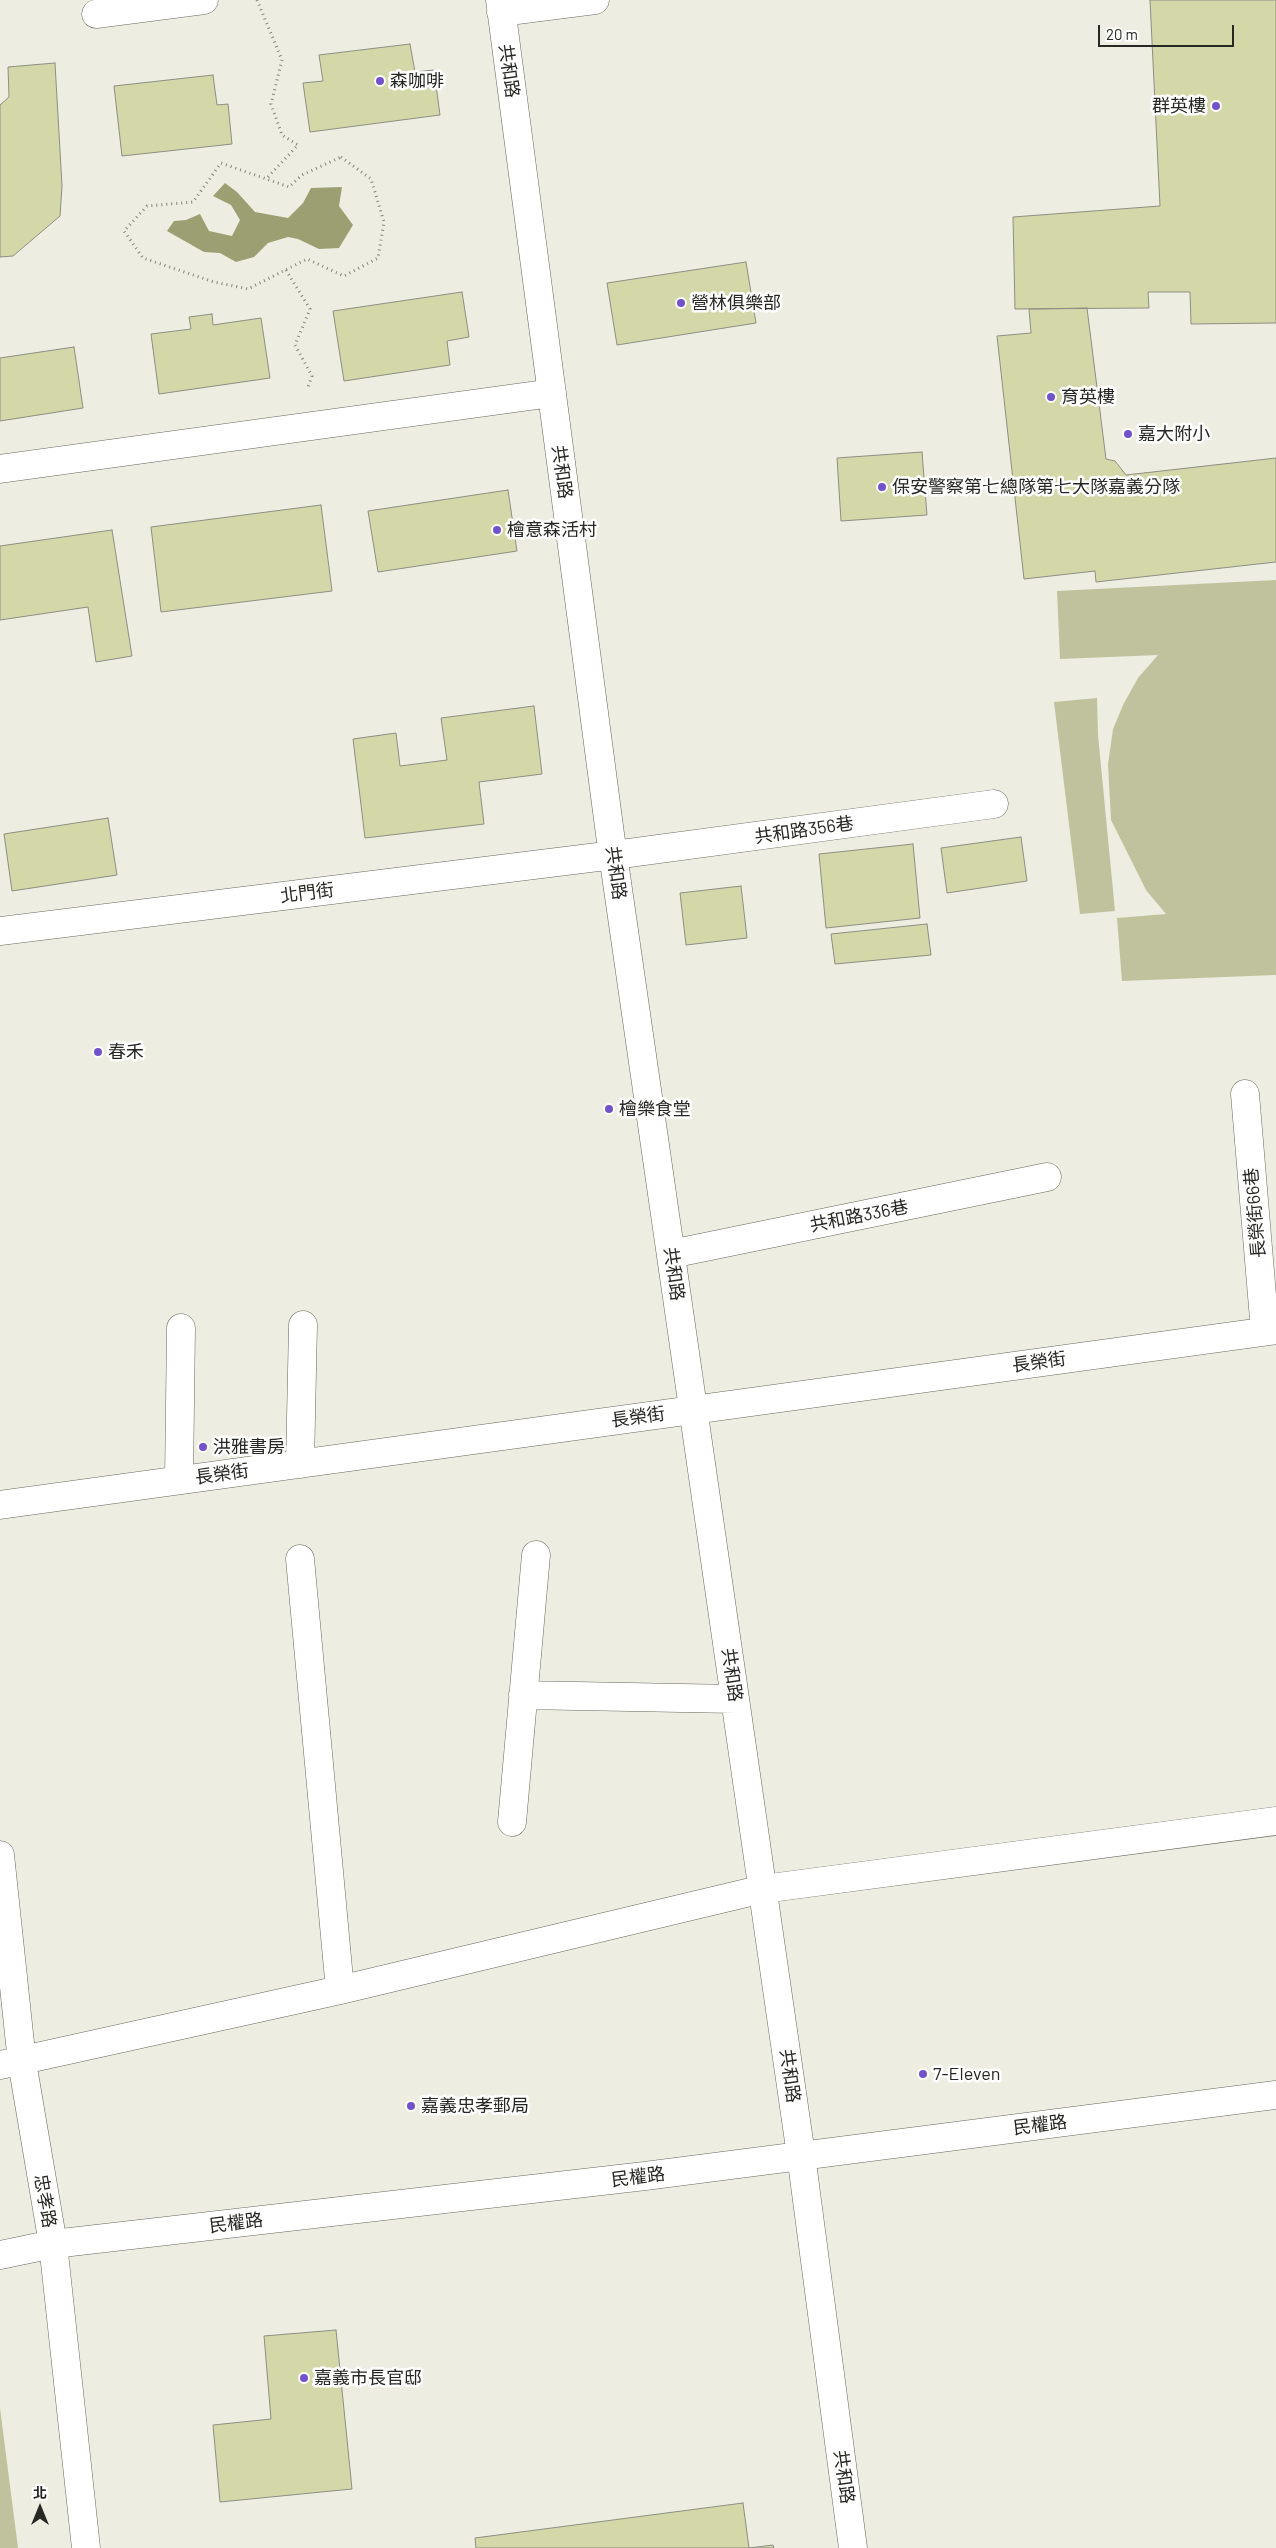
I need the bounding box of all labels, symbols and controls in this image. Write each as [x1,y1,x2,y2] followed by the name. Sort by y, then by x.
[1101,15,1237,47] scale bar
[1106,25,1138,43] text: 20 m
[495,43,523,99] street label: 共和路
[390,70,444,92] place label: 森咖啡
[374,75,386,87] marker: 森咖啡
[1152,95,1206,117] place label: 群英樓
[1210,100,1222,112] marker: 群英樓
[691,292,781,314] place label: 營林俱樂部
[675,297,687,309] marker: 營林俱樂部
[1061,386,1115,408] place label: 育英樓
[1045,391,1057,403] marker: 育英樓
[1138,423,1210,445] place label: 嘉大附小
[1122,428,1134,440] marker: 嘉大附小
[548,444,576,500] street label: 共和路
[892,476,1180,498] place label: 保安警察第七總隊第七大隊嘉義分隊
[876,481,888,493] marker: 保安警察第七總隊第七大隊嘉義分隊
[507,519,597,541] place label: 檜意森活村
[491,524,503,536] marker: 檜意森活村
[753,812,855,848] street label: 共和路356巷
[602,845,630,901] street label: 共和路
[279,879,335,907] street label: 北門街
[108,1041,144,1063] place label: 春禾
[92,1046,104,1058] marker: 春禾
[619,1098,691,1120] place label: 檜樂食堂
[603,1103,615,1115] marker: 檜樂食堂
[1240,1167,1270,1259] street label: 長榮街66巷
[808,1196,910,1236] street label: 共和路336巷
[660,1246,688,1302] street label: 共和路
[1011,1348,1067,1376] street label: 長榮街
[610,1403,666,1431] street label: 長榮街
[213,1436,285,1458] place label: 洪雅書房
[197,1441,209,1453] marker: 洪雅書房
[194,1460,250,1488] street label: 長榮街
[718,1647,746,1703] street label: 共和路
[776,2048,804,2104] street label: 共和路
[933,2063,1001,2085] place label: 7-Eleven
[917,2068,929,2080] marker: 7-Eleven
[421,2095,529,2117] place label: 嘉義忠孝郵局
[405,2100,417,2112] marker: 嘉義忠孝郵局
[1012,2111,1068,2139] street label: 民權路
[610,2163,666,2191] street label: 民權路
[30,2173,60,2229] street label: 忠孝路
[208,2209,264,2237] street label: 民權路
[314,2367,422,2389] place label: 嘉義市長官邸
[298,2372,310,2384] marker: 嘉義市長官邸
[830,2449,858,2505] street label: 共和路
[15,2483,65,2533] north arrow
[33,2484,47,2501] text: 北

